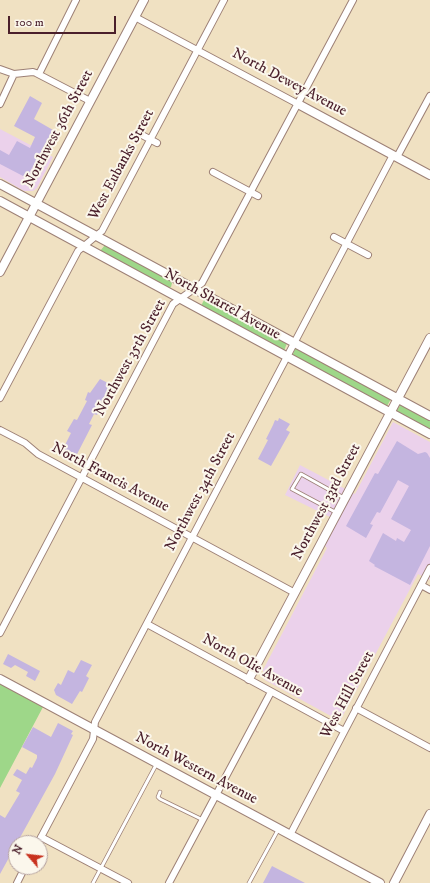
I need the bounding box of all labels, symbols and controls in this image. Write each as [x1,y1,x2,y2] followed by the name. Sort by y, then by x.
[10,8,118,34] scale bar
[15,15,44,30] text: 100 m
[229,45,349,121] street label: North Dewey Avenue
[20,67,98,191] street label: Northwest 36th Street
[85,107,159,223] street label: West Eubanks Street
[161,266,283,344] street label: North Shartel Avenue
[91,297,171,419] street label: Northwest 35th Street
[162,430,240,554] street label: Northwest 34th Street
[48,439,172,517] street label: North Francis Avenue
[289,441,365,563] street label: Northwest 33rd Street
[199,631,305,701] street label: North Olie Avenue
[317,648,379,742] street label: West Hill Street
[132,729,260,809] street label: North Western Avenue
[8,835,48,875] north arrow
[10,843,27,857] text: N

